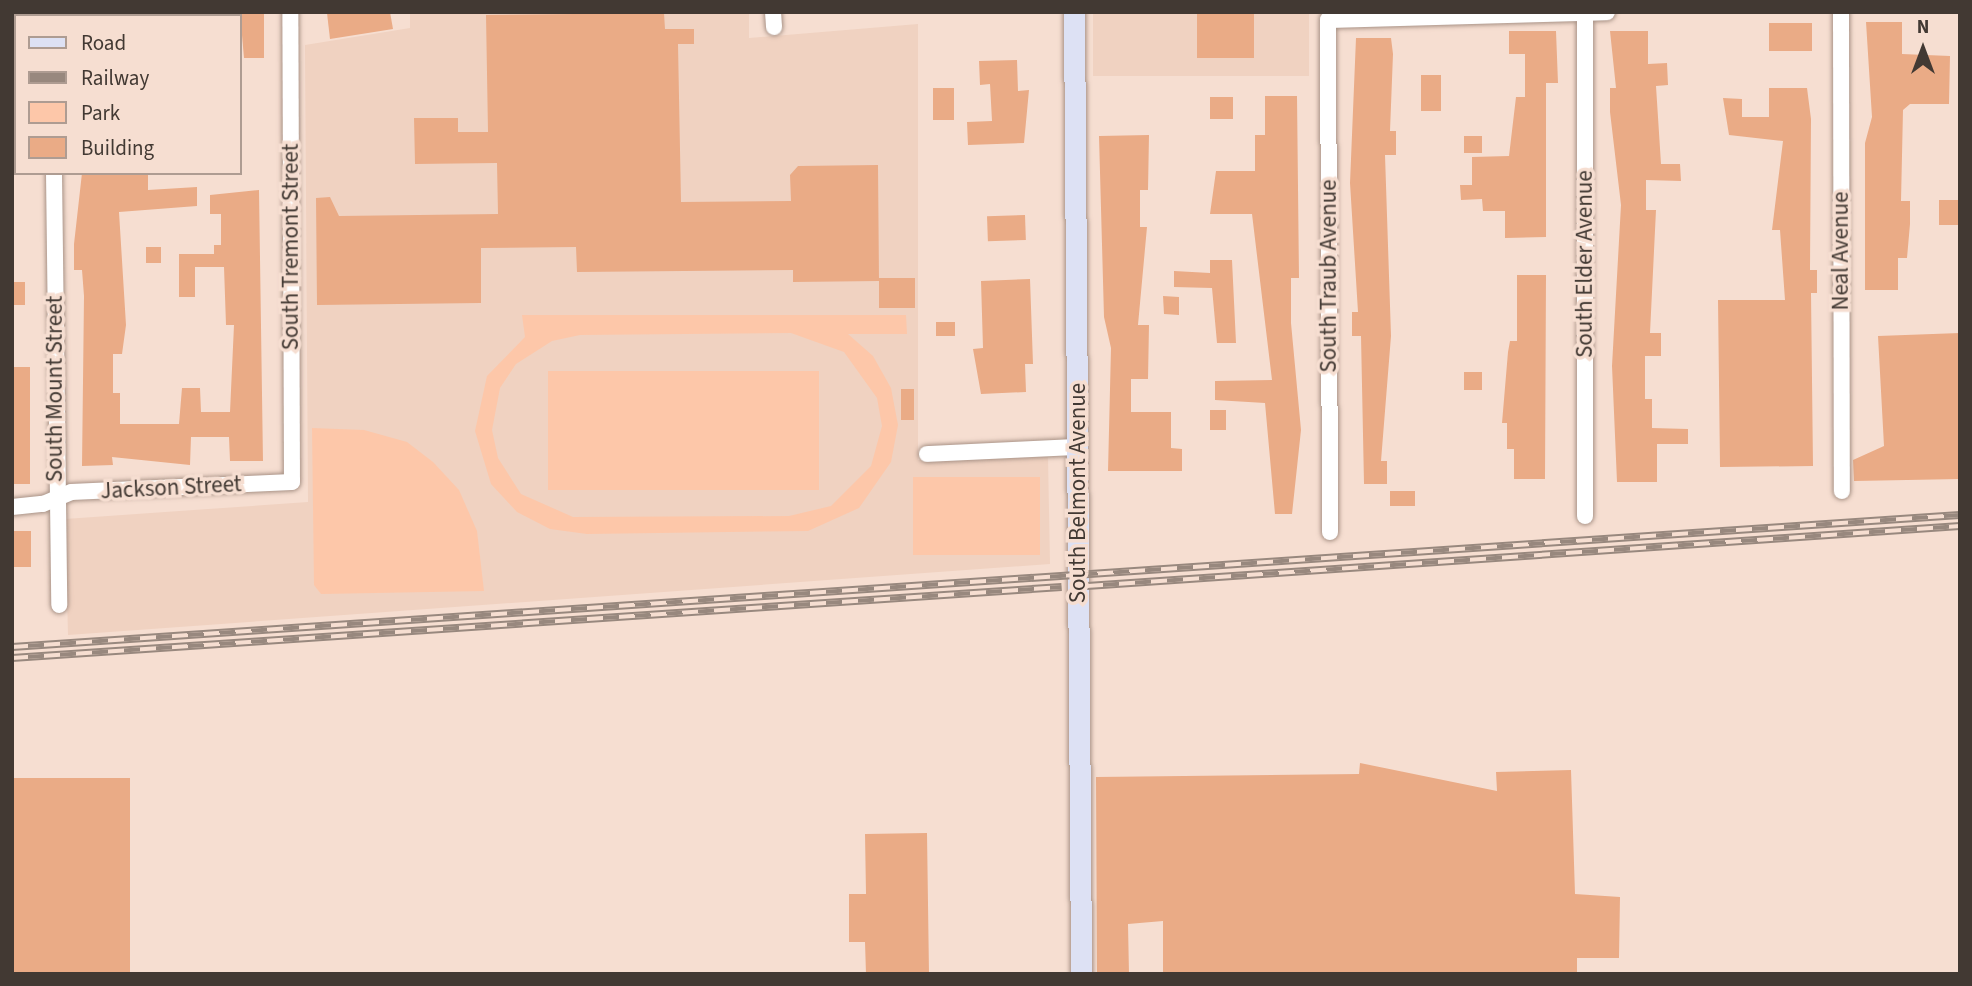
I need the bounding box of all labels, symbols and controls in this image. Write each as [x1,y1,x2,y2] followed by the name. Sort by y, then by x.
[14,14,242,175] legend
[1888,14,1958,84] north arrow
[1917,14,1929,41] text: N
[81,28,126,58] text: Road
[81,63,149,93] text: Railway
[81,98,120,128] text: Park
[81,133,154,163] text: Building
[277,144,305,350] street label: South Tremont Street
[1571,170,1599,358] street label: South Elder Avenue
[1315,179,1343,373] street label: South Traub Avenue
[1827,192,1855,310] street label: Neal Avenue
[41,296,69,482] street label: South Mount Street
[1064,383,1092,603] street label: South Belmont Avenue
[100,471,242,505] street label: Jackson Street

